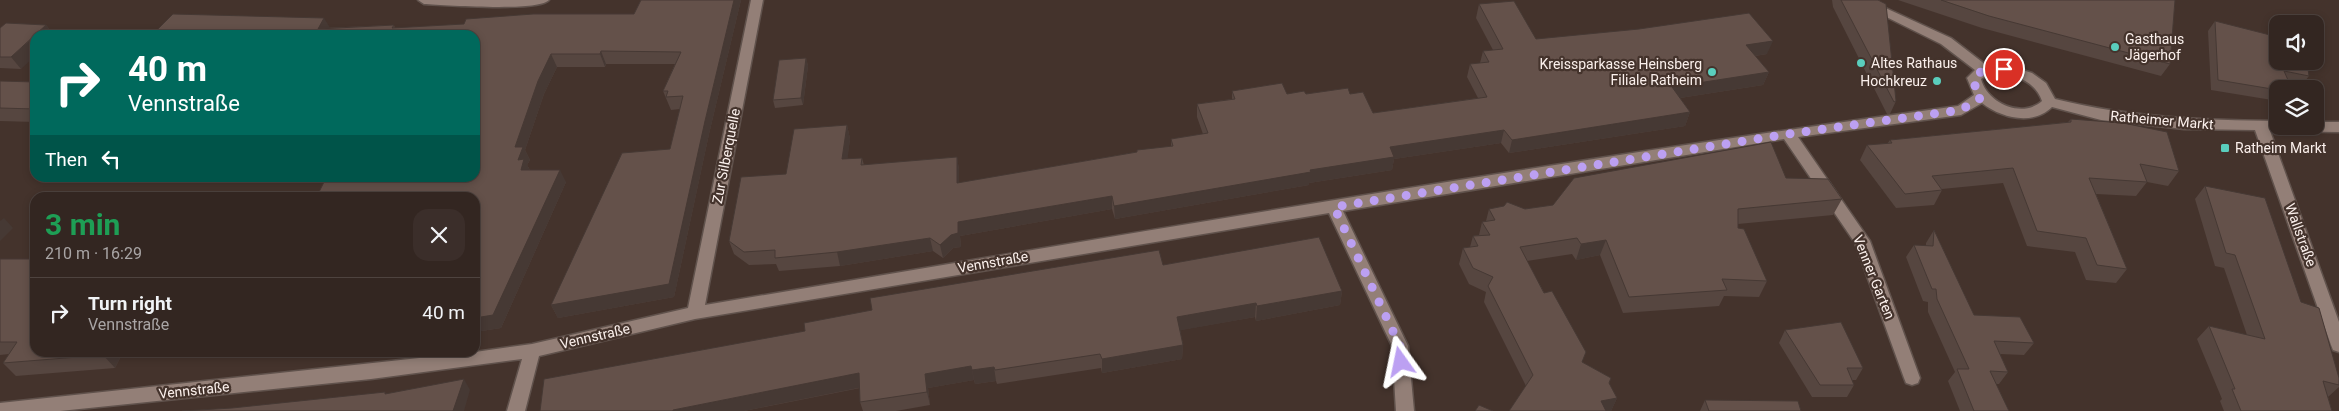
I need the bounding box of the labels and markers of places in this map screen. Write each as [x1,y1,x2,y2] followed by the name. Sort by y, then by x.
[2125,31,2184,63] place label: Gasthaus Jägerhof
[2109,41,2121,53] marker: Gasthaus Jägerhof
[1983,48,2025,90] pin
[1871,55,1957,71] place label: Altes Rathaus
[1540,56,1702,88] place label: Kreissparkasse Heinsberg Filiale Ratheim
[1855,57,1867,69] marker: Altes Rathaus
[1706,66,1718,78] marker: Kreissparkasse Heinsberg Filiale Ratheim
[1860,73,1927,89] place label: Hochkreuz
[1931,75,1943,87] marker: Hochkreuz
[2235,140,2327,156] place label: Ratheim Markt
[2219,142,2231,154] marker: Ratheim Markt

